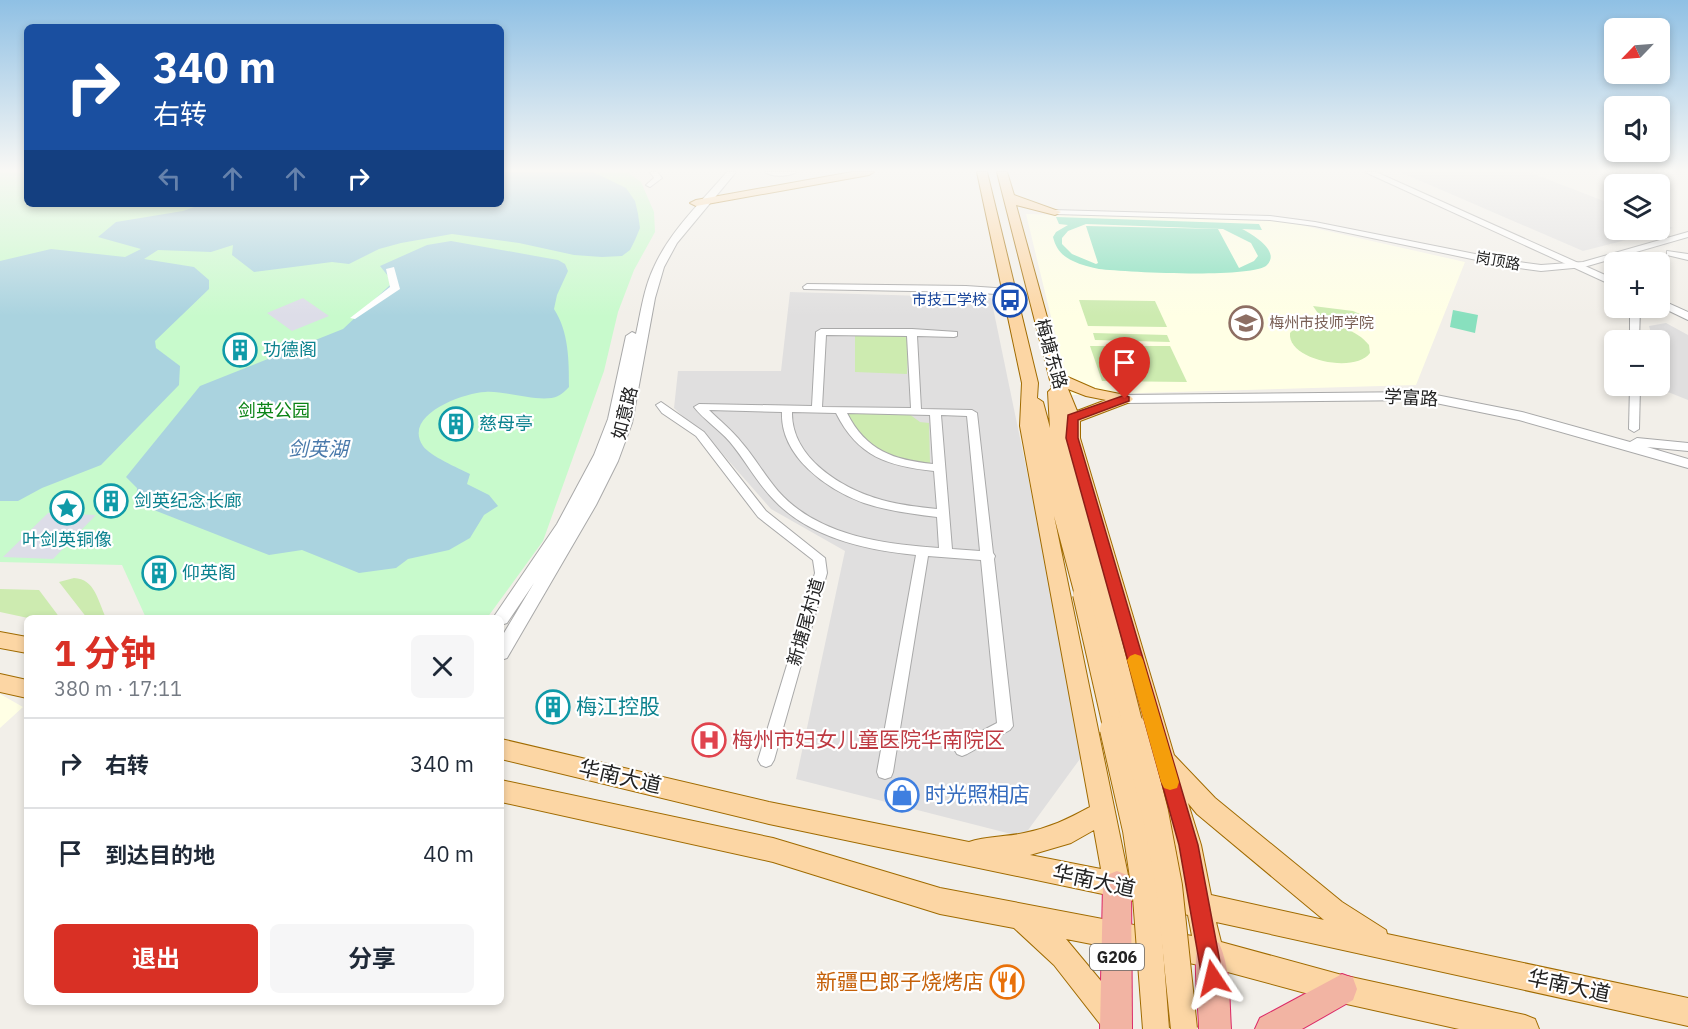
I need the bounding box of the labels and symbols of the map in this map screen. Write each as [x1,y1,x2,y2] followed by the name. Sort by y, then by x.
[1604,18,1670,84] north arrow
[1474,247,1522,274] street label: 岗顶路
[992,282,1028,318] bus stop icon: 市技工学校
[912,290,987,309] place label: 市技工学校
[1228,305,1264,341] school or university icon: 梅州市技师学院
[1269,313,1374,332] place label: 梅州市技师学院
[1031,316,1072,392] street label: 梅塘东路
[222,332,258,368] building icon: 功德阁
[1099,337,1150,399] pin
[263,338,317,361] place label: 功德阁
[607,384,642,442] street label: 如意路
[1383,385,1439,410] street label: 学富路
[238,399,310,422] park label: 剑英公园
[438,406,474,442] building icon: 慈母亭
[479,412,533,435] place label: 慈母亭
[288,435,351,462] water label: 剑英湖
[93,483,129,519] building icon: 剑英纪念长廊
[134,489,242,512] place label: 剑英纪念长廊
[49,490,85,526] place icon: 叶剑英铜像
[22,528,112,551] place label: 叶剑英铜像
[141,555,177,591] building icon: 仰英阁
[182,561,236,584] place label: 仰英阁
[782,575,829,668] street label: 新塘尾村道
[535,689,571,725] building icon: 梅江控股
[576,692,660,720] place label: 梅江控股
[691,722,727,758] hospital icon: 梅州市妇女儿童医院华南院区
[732,725,1005,753] place label: 梅州市妇女儿童医院华南院区
[576,753,664,799] street label: 华南大道
[884,777,920,813] shop icon: 时光照相店
[925,780,1030,808] place label: 时光照相店
[1050,858,1138,902] street label: 华南大道
[1090,944,1144,970] road number: G206
[1181,946,1245,1010] position arrow
[1525,963,1613,1007] street label: 华南大道
[989,964,1025,1000] restaurant icon: 新疆巴郎子烧烤店
[816,967,984,995] place label: 新疆巴郎子烧烤店

